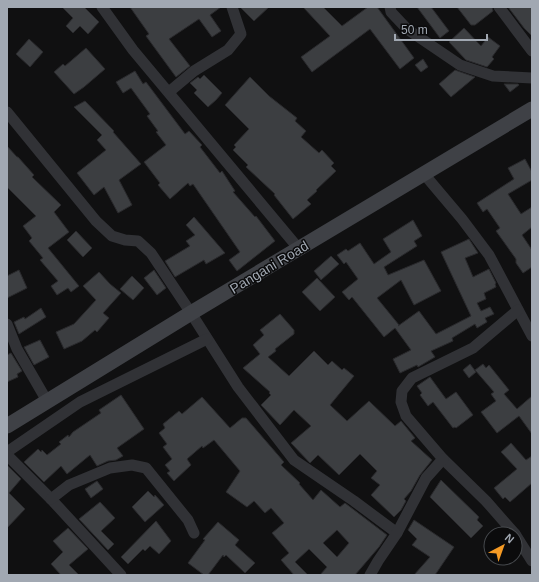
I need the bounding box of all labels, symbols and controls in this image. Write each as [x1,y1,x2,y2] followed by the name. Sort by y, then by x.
[395,16,487,42] scale bar
[401,23,428,37] text: 50 m
[227,237,311,297] street label: Pangani Road
[483,526,523,566] north arrow
[503,531,517,546] text: N

